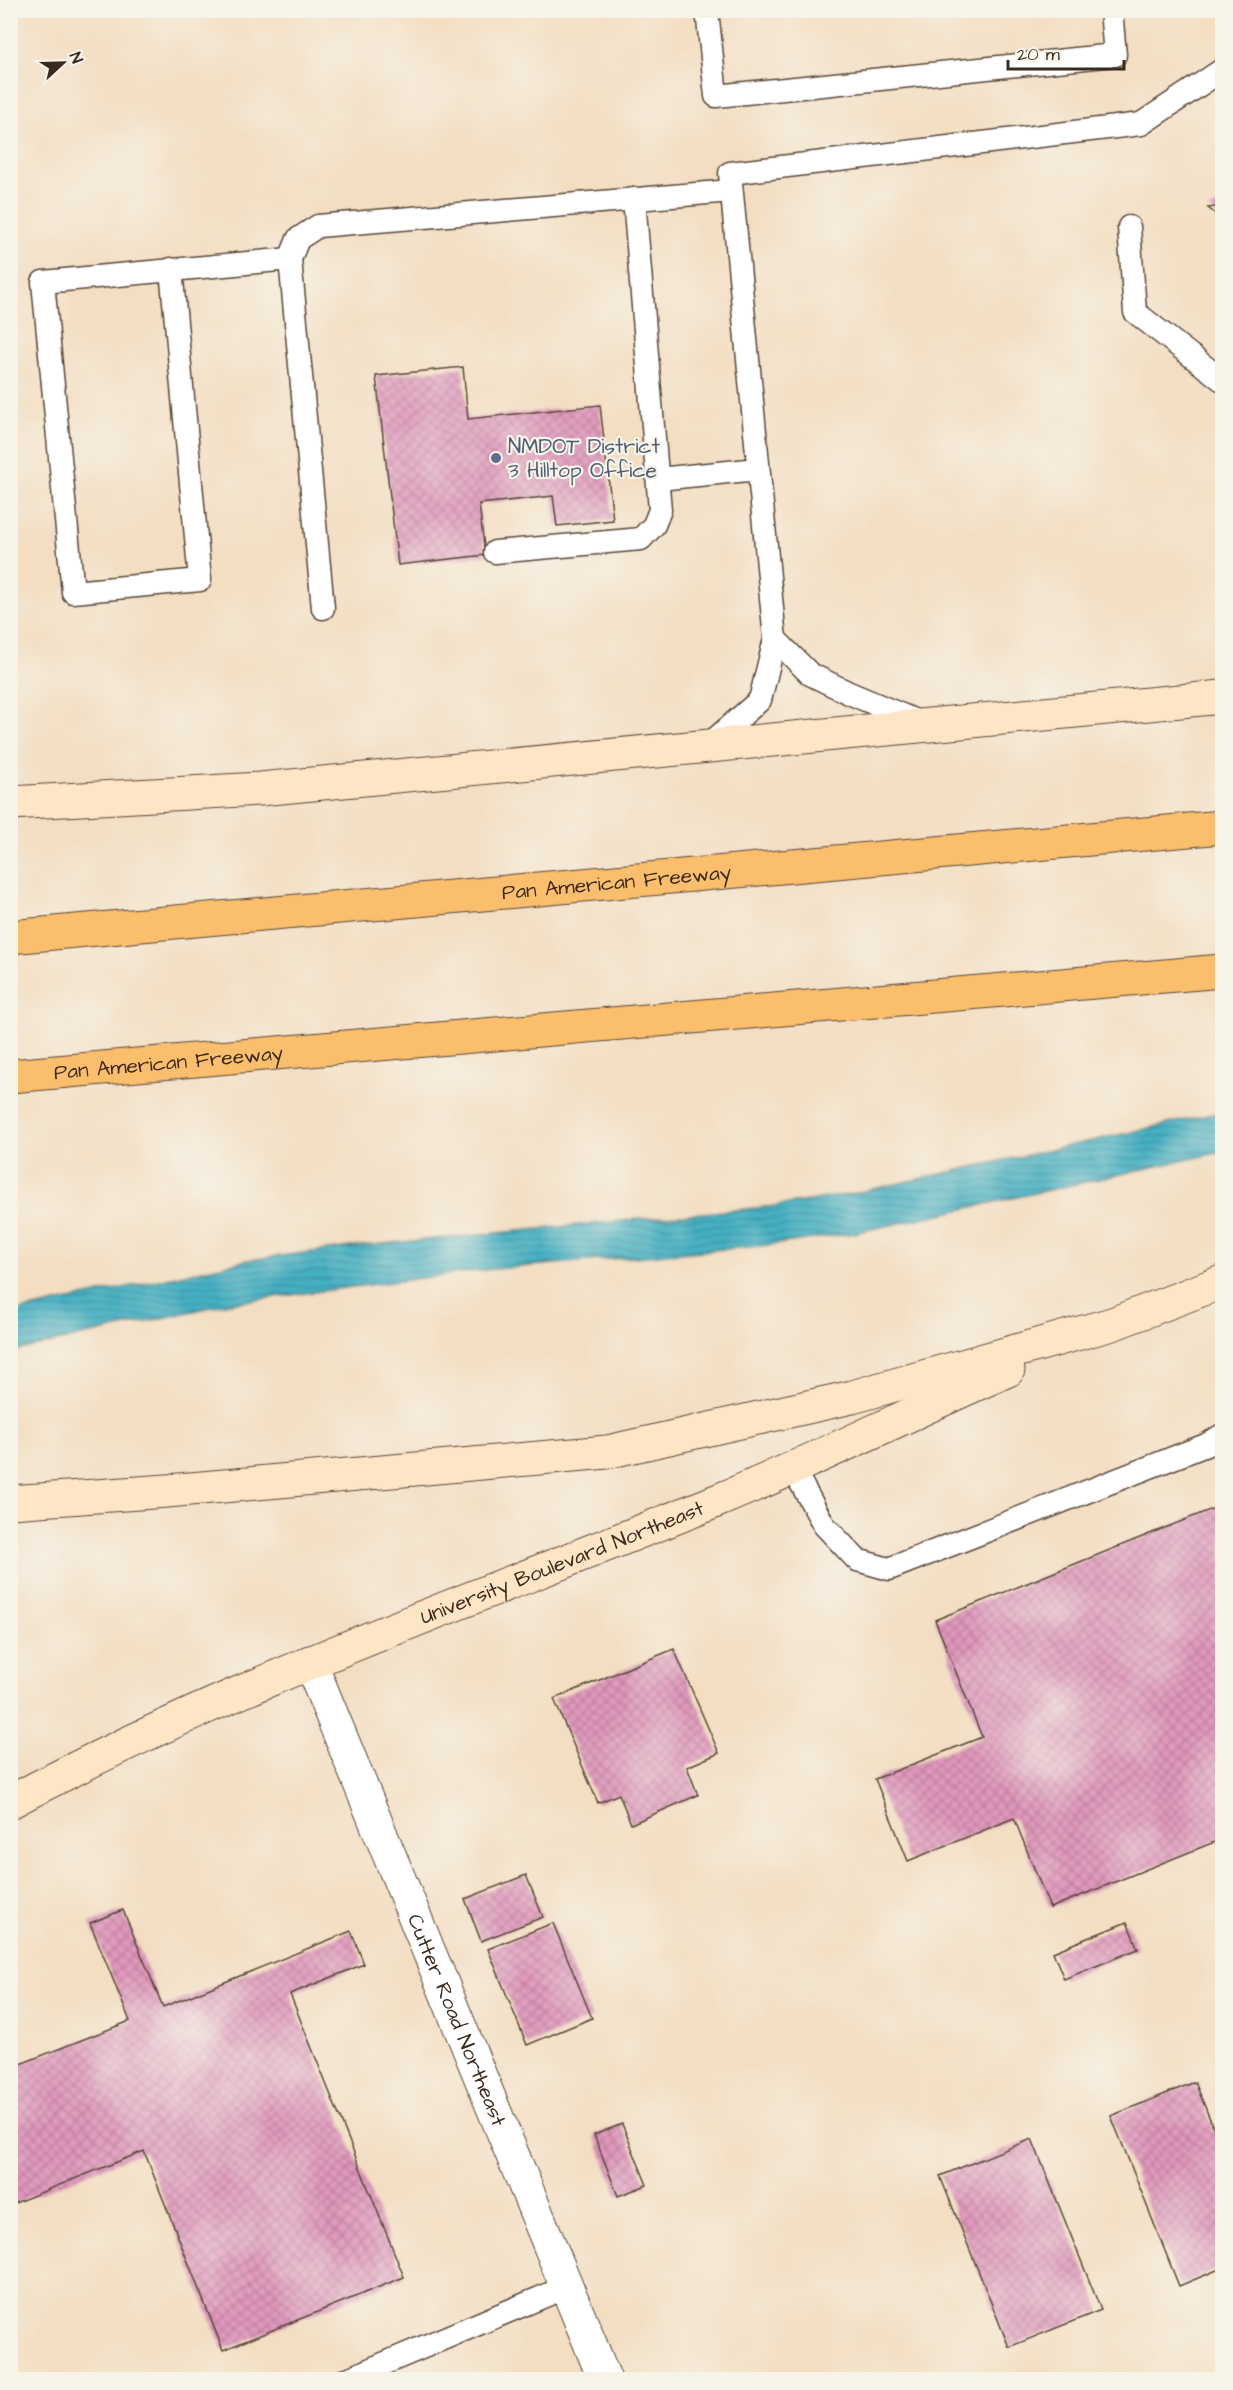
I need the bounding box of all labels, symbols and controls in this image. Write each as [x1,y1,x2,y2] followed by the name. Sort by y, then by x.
[33,33,93,93] north arrow
[1008,33,1124,71] scale bar
[1017,42,1060,67] text: 20 m
[64,49,88,67] text: N
[508,432,661,486] place label: NMDOT District 3 Hilltop Office
[489,451,503,465] marker: NMDOT District 3 Hilltop Office
[501,858,733,907] street label: Pan American Freeway
[53,1038,285,1087] street label: Pan American Freeway
[416,1494,709,1632] street label: University Boulevard Northeast
[400,1910,513,2131] street label: Cutter Road Northeast

